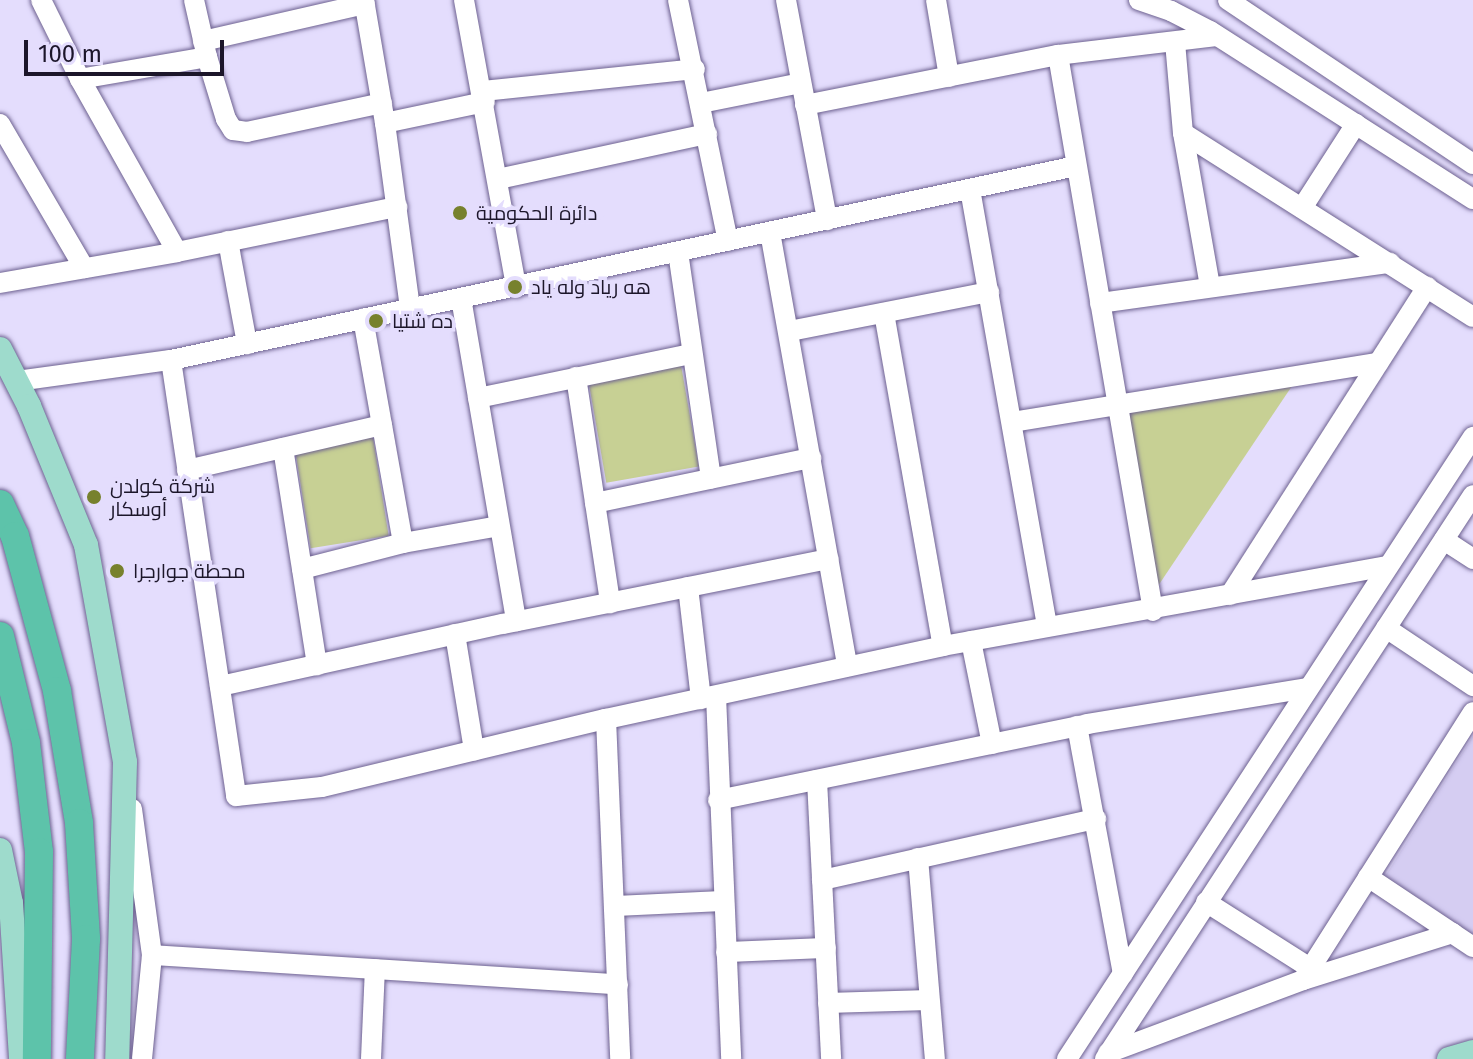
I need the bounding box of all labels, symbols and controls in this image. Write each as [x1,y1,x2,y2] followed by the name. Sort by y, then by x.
[28,24,228,74] scale bar
[38,40,102,68] text: 100 m
[476,201,597,225] place label: دائرة الحكومية
[451,204,469,222] marker: دائرة الحكومية
[531,275,651,299] place label: هه رياد وله ياد
[506,278,524,296] marker: هه رياد وله ياد
[392,309,453,333] place label: ده شتيا
[367,312,385,330] marker: ده شتيا
[110,474,215,521] place label: شرکة کولدن أوسکار
[85,488,103,506] marker: شرکة کولدن أوسکار
[133,559,246,583] place label: محطة جوارجرا
[108,562,126,580] marker: محطة جوارجرا

